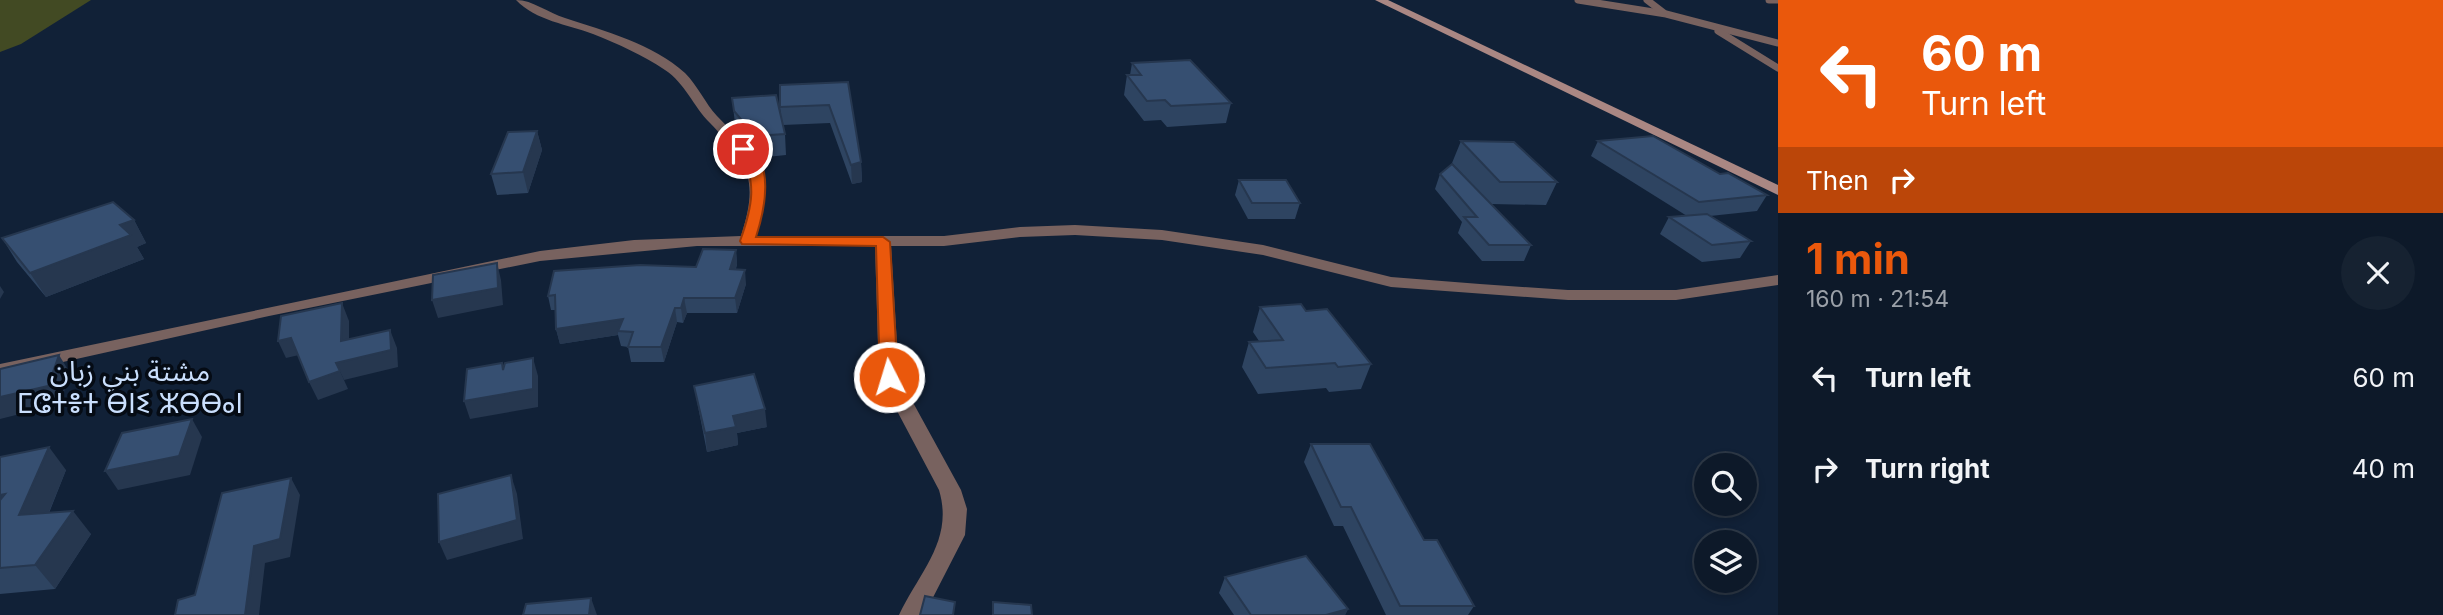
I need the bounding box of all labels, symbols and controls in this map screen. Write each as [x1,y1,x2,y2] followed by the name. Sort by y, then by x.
[1921,24,2042,83] text: 60 m
[1806,28,1897,119] icon: left
[1921,84,2046,123] text: Turn left
[713,119,773,179] pin
[724,130,762,168] icon: arrive
[1883,161,1921,199] icon: right
[1806,165,1869,196] text: Then
[1806,233,1910,284] text: 1 min
[2341,236,2415,310] button: close
[1806,285,1949,313] text: 160 m · 21:54
[852,340,926,414] position arrow
[17,354,243,420] district label: مشتة بني زبان ⵎⵛⵜⴻⵜ ⴱⵏⵉ ⵣⴱⴱⴰⵏ
[1806,359,1844,397] icon: left
[1865,362,1971,393] text: Turn left
[2352,362,2415,393] text: 60 m
[1806,450,1844,488] icon: right
[1694,453,1757,593] map controls
[1694,453,1757,516] button: search
[1865,453,1990,484] text: Turn right
[2352,453,2415,484] text: 40 m
[1694,530,1757,593] button: layers

